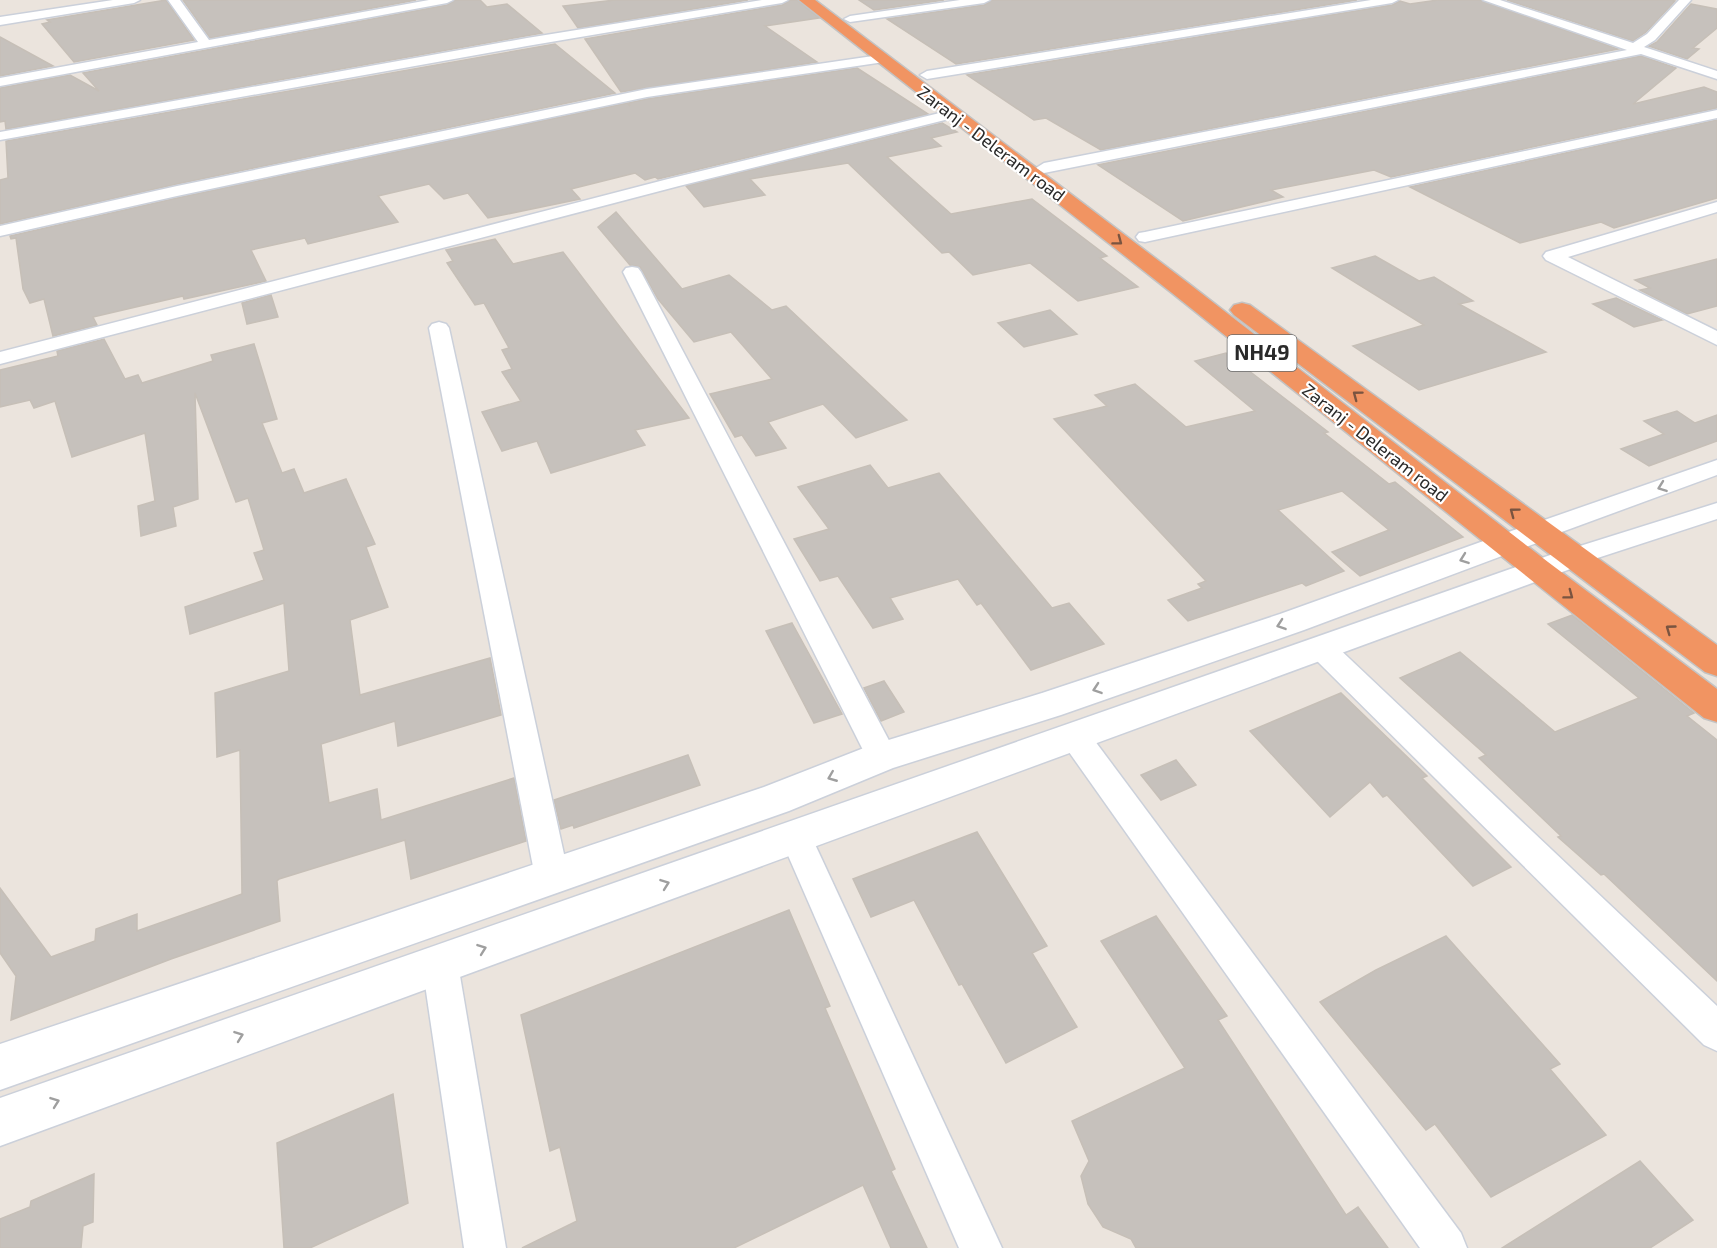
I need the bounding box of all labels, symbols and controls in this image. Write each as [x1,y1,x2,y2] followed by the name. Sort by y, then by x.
[913,81,1070,206] street label: Zaranj - Deleram road
[1111,234,1122,245] one-way arrow
[1228,335,1296,371] road number: NH49
[1298,378,1453,506] street label: Zaranj - Deleram road
[1353,392,1364,403] one-way arrow
[1657,479,1668,492] one-way arrow
[1509,508,1520,519] one-way arrow
[1459,551,1470,564] one-way arrow
[1562,588,1573,599] one-way arrow
[1276,618,1287,631] one-way arrow
[1665,625,1676,636] one-way arrow
[1092,681,1102,694] one-way arrow
[827,770,838,782] one-way arrow
[659,878,670,891] one-way arrow
[476,944,487,957] one-way arrow
[233,1031,244,1044] one-way arrow
[49,1096,60,1109] one-way arrow

